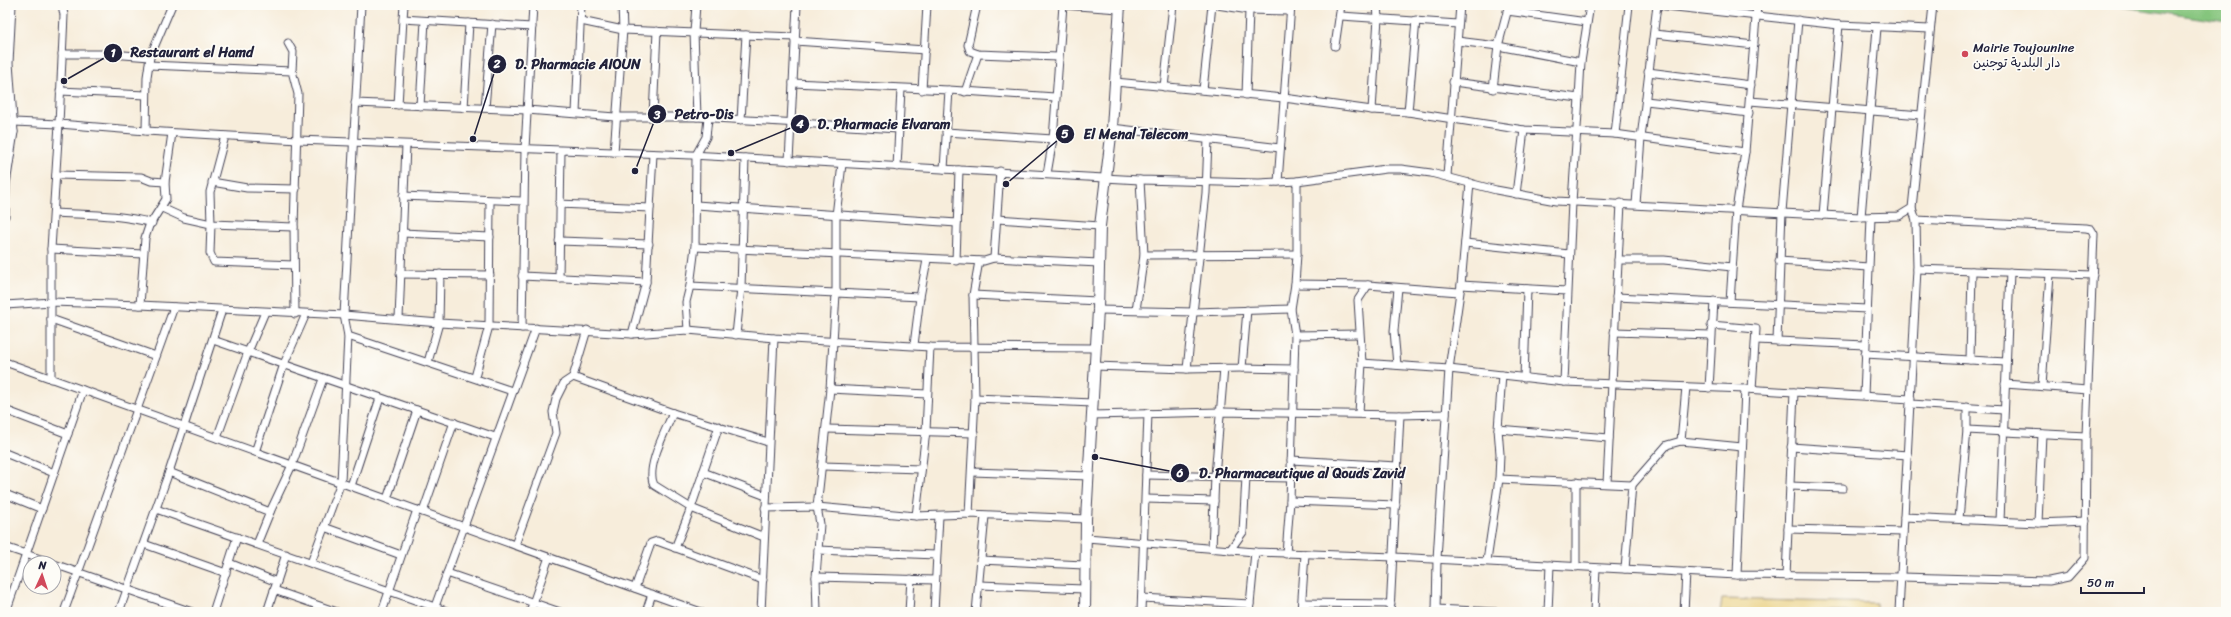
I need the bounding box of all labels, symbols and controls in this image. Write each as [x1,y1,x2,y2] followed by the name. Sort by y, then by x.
[1973,36,2075,74] place label: Mairie Toujounine دار البلدية توجنين
[103,40,262,66] callout: Restaurant el Hamd
[130,40,255,65] text: Restaurant el Hamd
[110,42,116,64] text: 1
[1960,49,1970,59] marker: Mairie Toujounine دار البلدية توجنين
[487,51,649,77] callout: D. Pharmacie AIOUN
[515,52,641,77] text: D. Pharmacie AIOUN
[493,53,501,75] text: 2
[647,101,742,127] callout: Petro-Dis
[674,102,734,127] text: Petro-Dis
[653,104,661,126] text: 3
[790,111,959,137] callout: D. Pharmacie Elvaram
[818,112,951,137] text: D. Pharmacie Elvaram
[795,113,804,135] text: 4
[1055,121,1197,147] callout: El Menal Telecom
[1083,122,1189,147] text: El Menal Telecom
[1061,123,1069,145] text: 5
[1170,460,1413,486] callout: D. Pharmaceutique al Qouds Zavid
[1199,461,1407,486] text: D. Pharmaceutique al Qouds Zavid
[1176,462,1184,484] text: 6
[22,555,62,595] north arrow
[37,556,47,575] text: N
[2081,569,2144,595] scale bar
[2087,572,2114,594] text: 50 m

